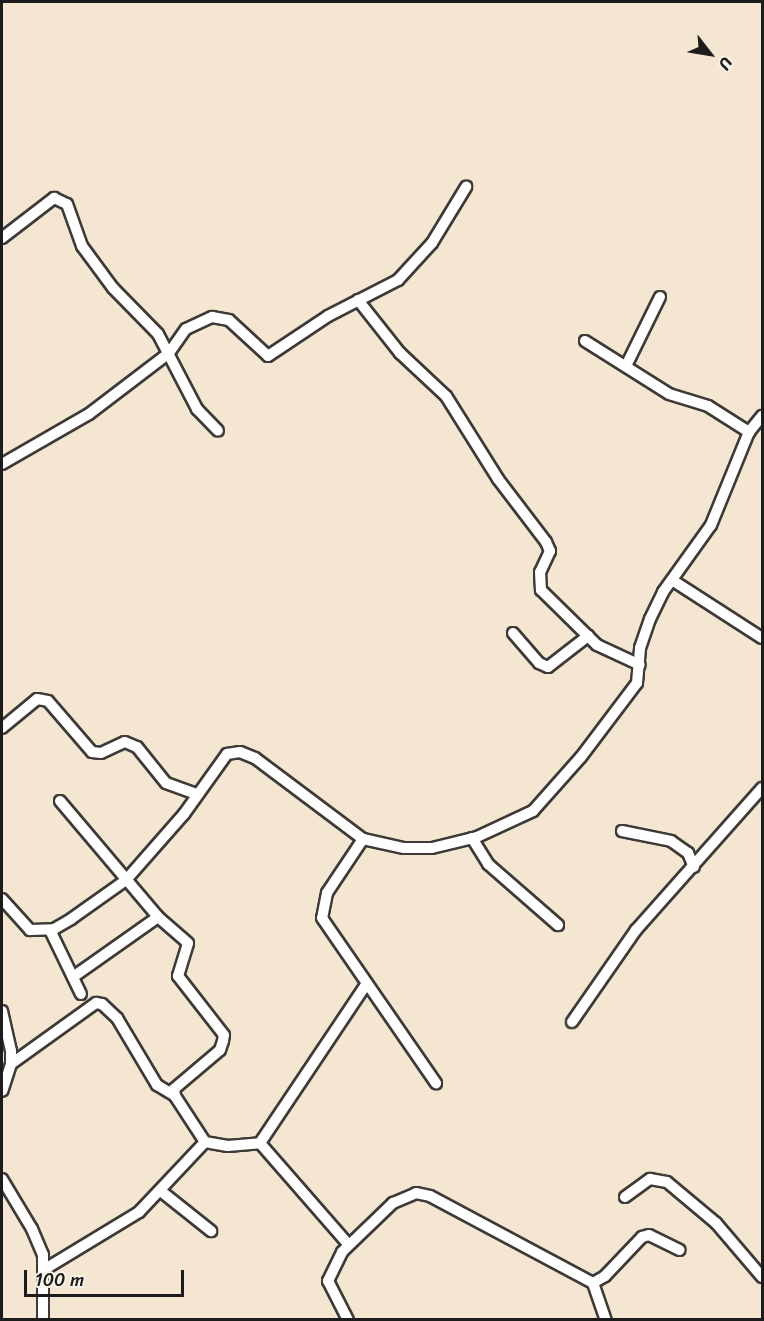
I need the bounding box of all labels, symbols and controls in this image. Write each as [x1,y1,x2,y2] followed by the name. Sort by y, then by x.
[680,24,740,84] north arrow
[711,52,741,76] text: U
[27,1258,188,1296] scale bar
[35,1264,84,1296] text: 100 m

